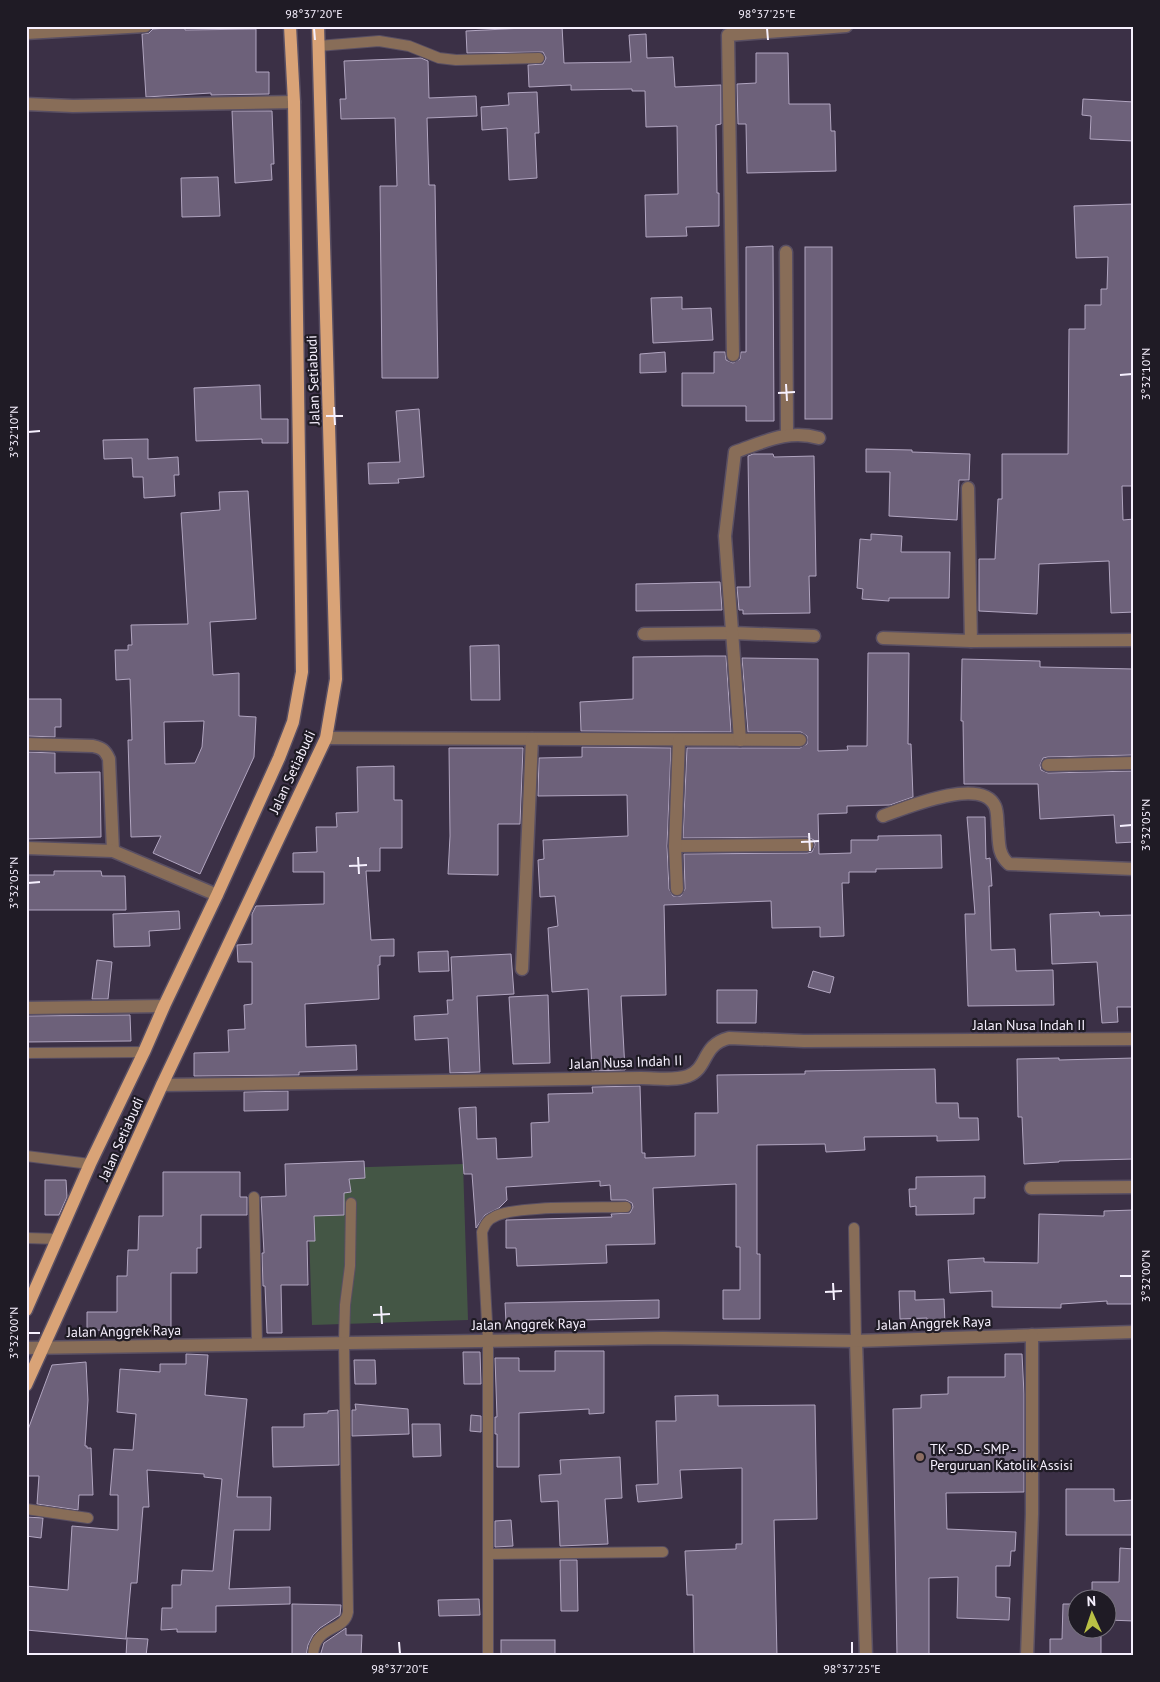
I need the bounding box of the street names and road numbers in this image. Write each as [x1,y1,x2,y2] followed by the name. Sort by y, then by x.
[302,335,324,426] street label: Jalan Setiabudi
[264,727,319,817] street label: Jalan Setiabudi
[972,1016,1085,1034] street label: Jalan Nusa Indah II
[568,1051,683,1073] street label: Jalan Nusa Indah II
[94,1094,147,1185] street label: Jalan Setiabudi
[876,1312,992,1334] street label: Jalan Anggrek Raya
[471,1314,586,1334] street label: Jalan Anggrek Raya
[66,1321,181,1341] street label: Jalan Anggrek Raya

